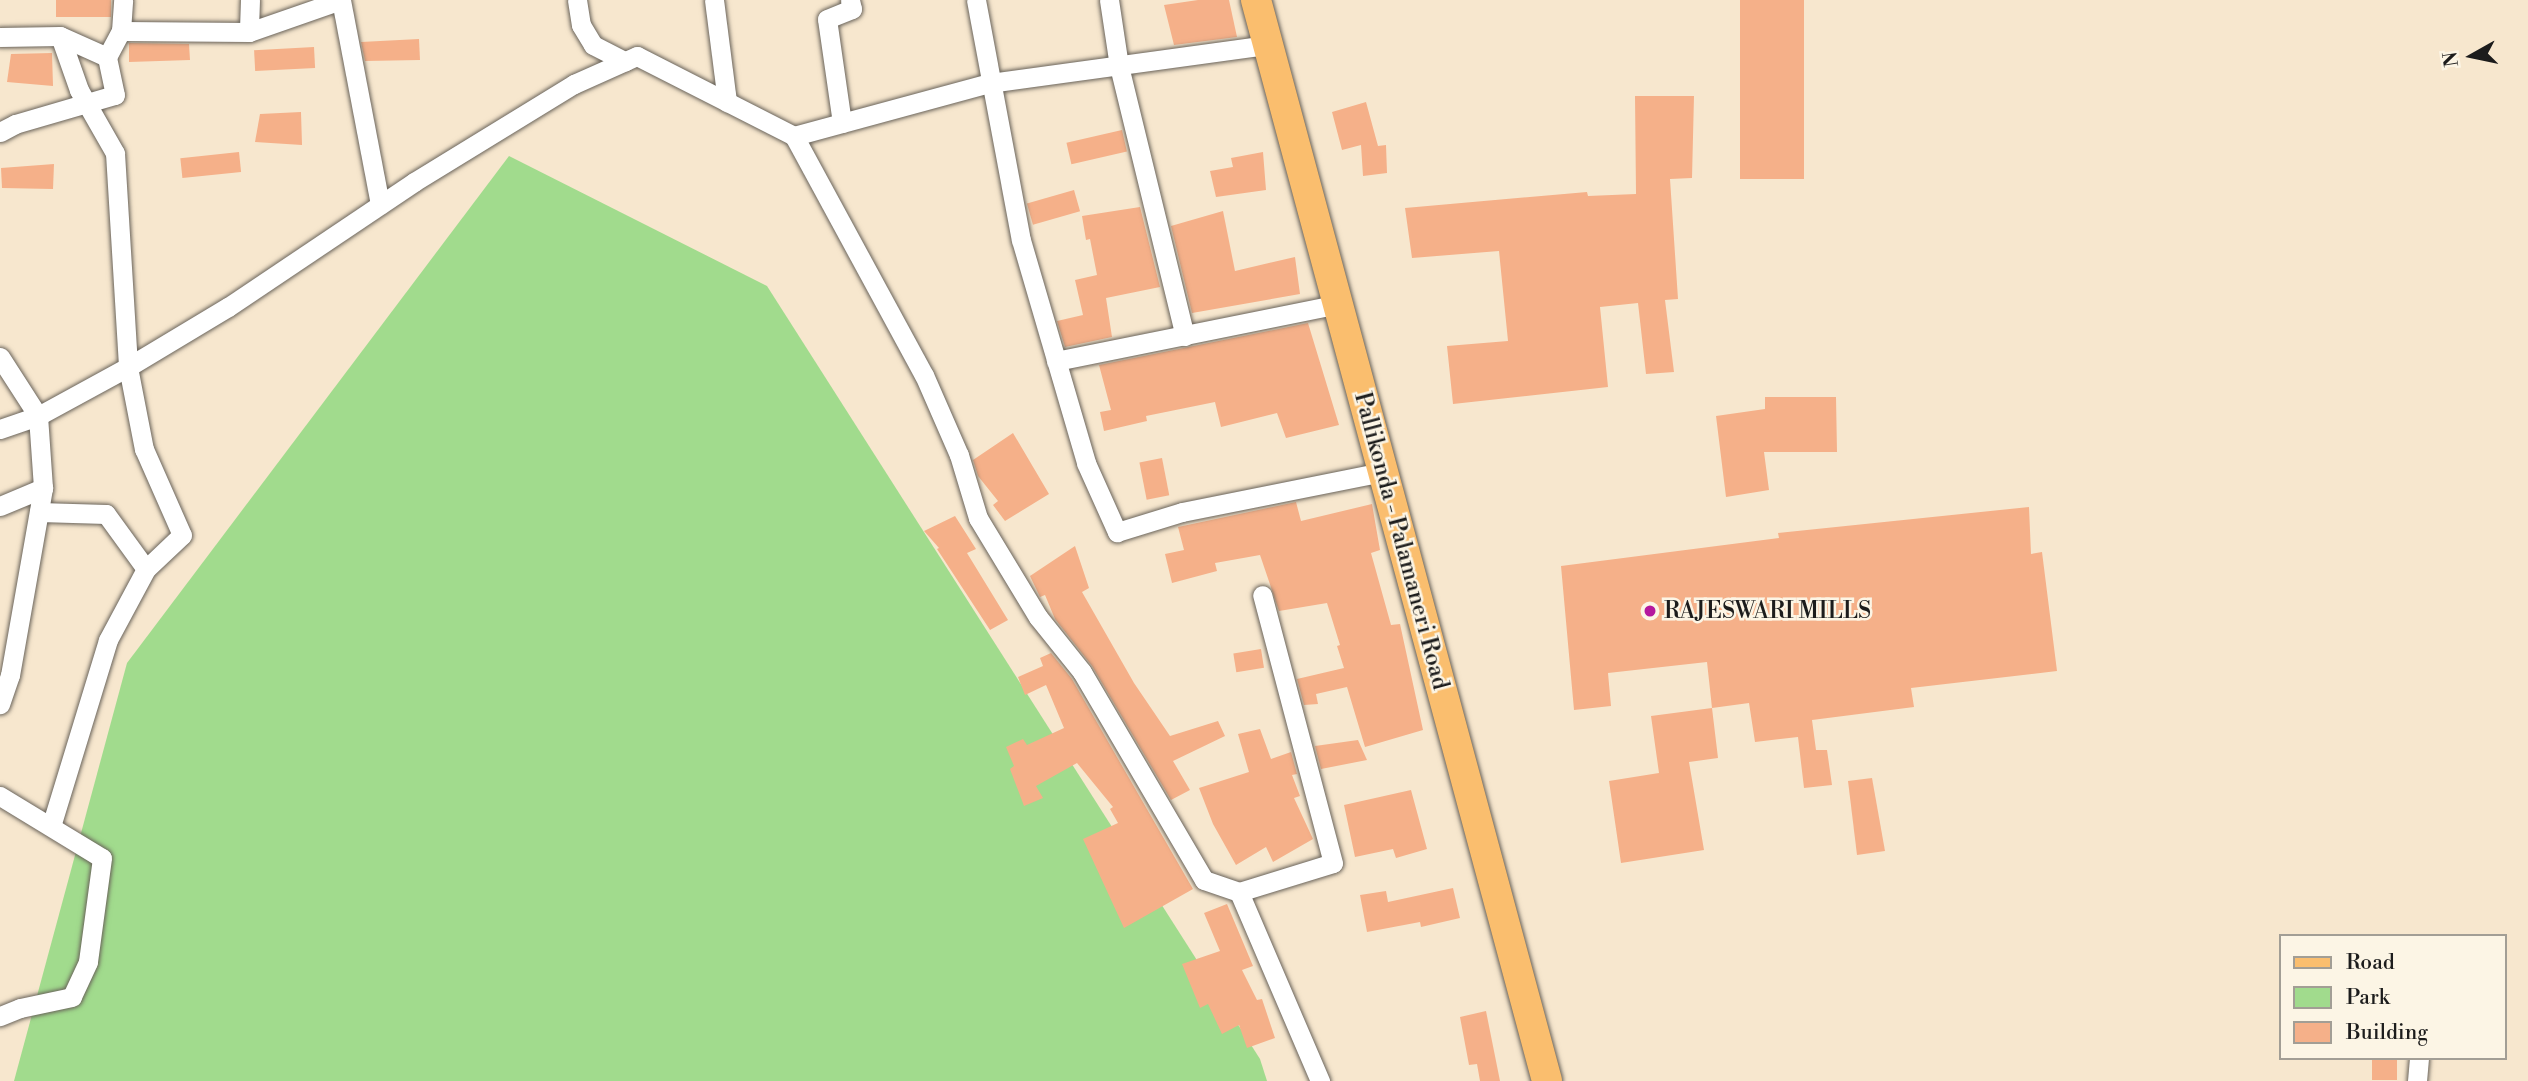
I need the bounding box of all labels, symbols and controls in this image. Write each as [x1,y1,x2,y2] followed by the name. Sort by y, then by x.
[2437,21,2507,91] north arrow
[2438,50,2464,69] text: N
[1348,389,1454,693] street label: Pallikonda - Palamaneri Road
[1664,597,1871,625] place label: RAJESWARI MILLS
[1642,603,1658,619] marker: RAJESWARI MILLS
[2280,934,2507,1060] legend
[2346,950,2395,976] text: Road
[2346,985,2390,1011] text: Park
[2346,1020,2428,1046] text: Building

